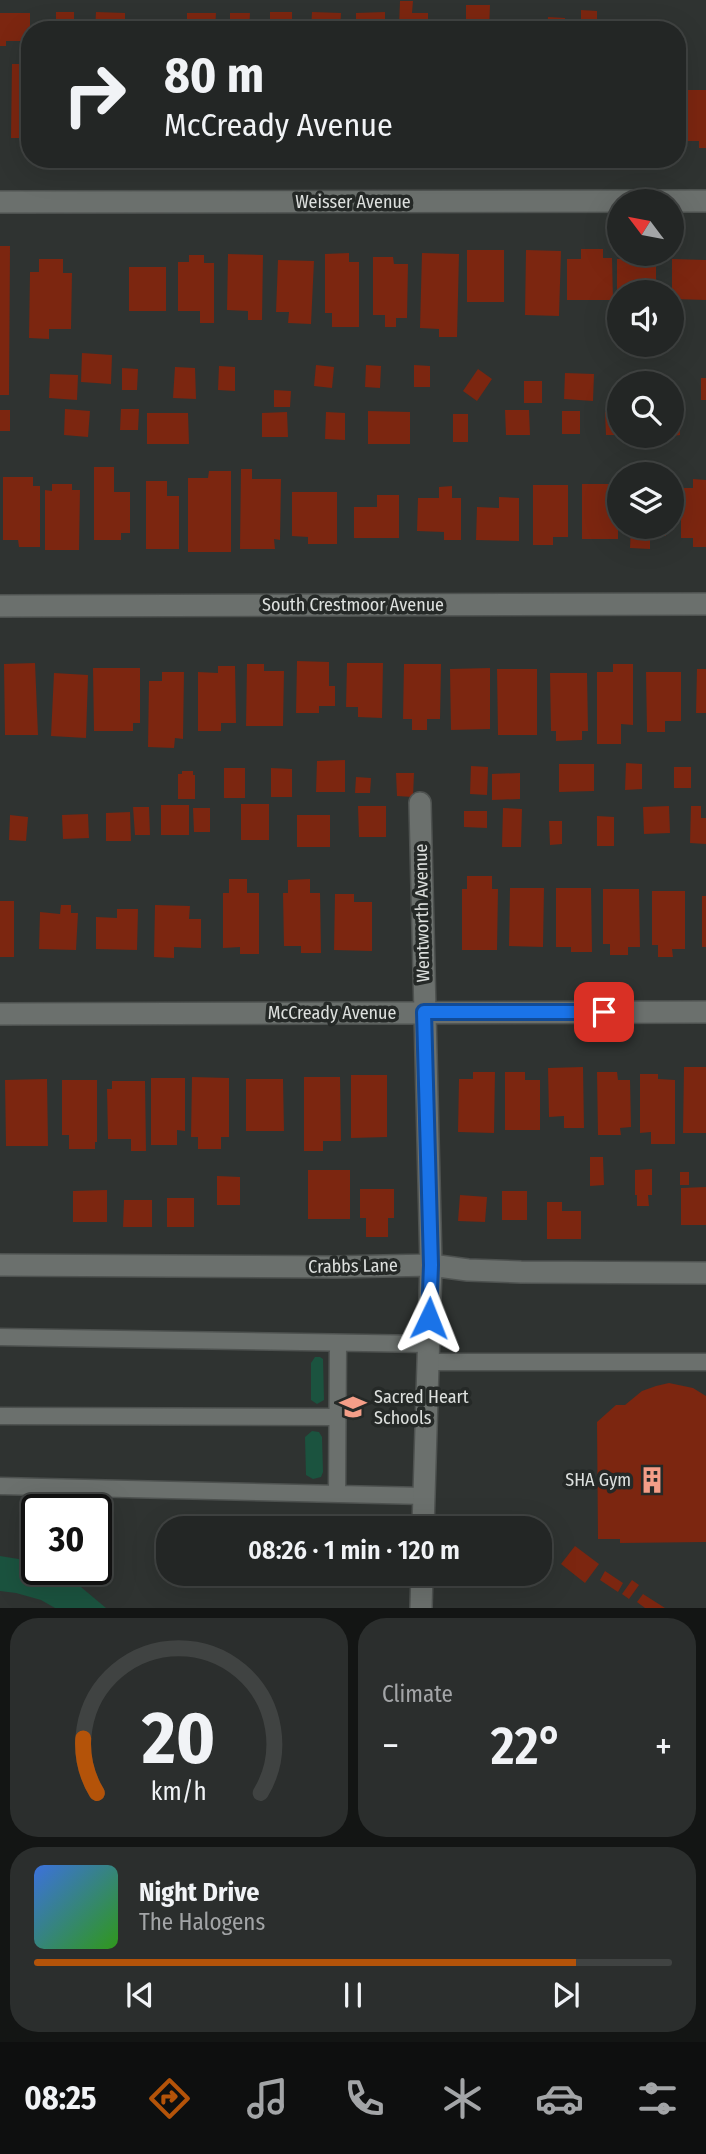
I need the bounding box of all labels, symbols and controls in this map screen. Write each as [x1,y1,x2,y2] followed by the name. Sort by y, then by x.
[164,46,264,105] text: 80 m
[49,49,140,140] icon: right
[164,106,393,144] text: McCready Avenue
[607,189,684,266] north arrow
[607,189,684,539] map controls
[295,191,411,213] street label: Weisser Avenue
[607,280,684,357] button: sound
[607,371,684,448] button: search
[607,462,684,539] button: layers
[262,594,444,616] street label: South Crestmoor Avenue
[410,843,434,983] street label: Wentworth Avenue
[574,982,634,1042] pin
[585,993,623,1031] icon: arrive
[268,1002,396,1024] street label: McCready Avenue
[308,1254,398,1278] street label: Crabbs Lane
[392,1281,466,1355] position arrow
[374,1386,469,1429] place label: Sacred Heart Schools
[338,1392,368,1422] school or university icon: Sacred Heart Schools
[637,1465,667,1495] building icon: SHA Gym
[565,1469,631,1491] place label: SHA Gym
[21,1494,112,1585] speed limit sign: 30
[248,1535,460,1566] text: 08:26 · 1 min · 120 m
[382,1680,453,1708] text: Climate
[141,1696,216,1783] text: 20
[491,1715,563,1778] text: 22°
[382,1723,399,1769] text: −
[655,1723,672,1769] text: +
[151,1777,207,1807] text: km/h
[139,1877,259,1908] text: Night Drive
[139,1908,265,1936] text: The Halogens
[121,1976,159,2014] icon: previous
[334,1976,372,2014] icon: pause
[547,1976,585,2014] icon: next
[145,2074,194,2123] icon: directions
[243,2074,292,2123] icon: music
[340,2074,389,2123] icon: phone
[438,2074,487,2123] icon: climate
[535,2074,584,2123] icon: car
[633,2074,682,2123] icon: filters
[24,2079,97,2117] text: 08:25

